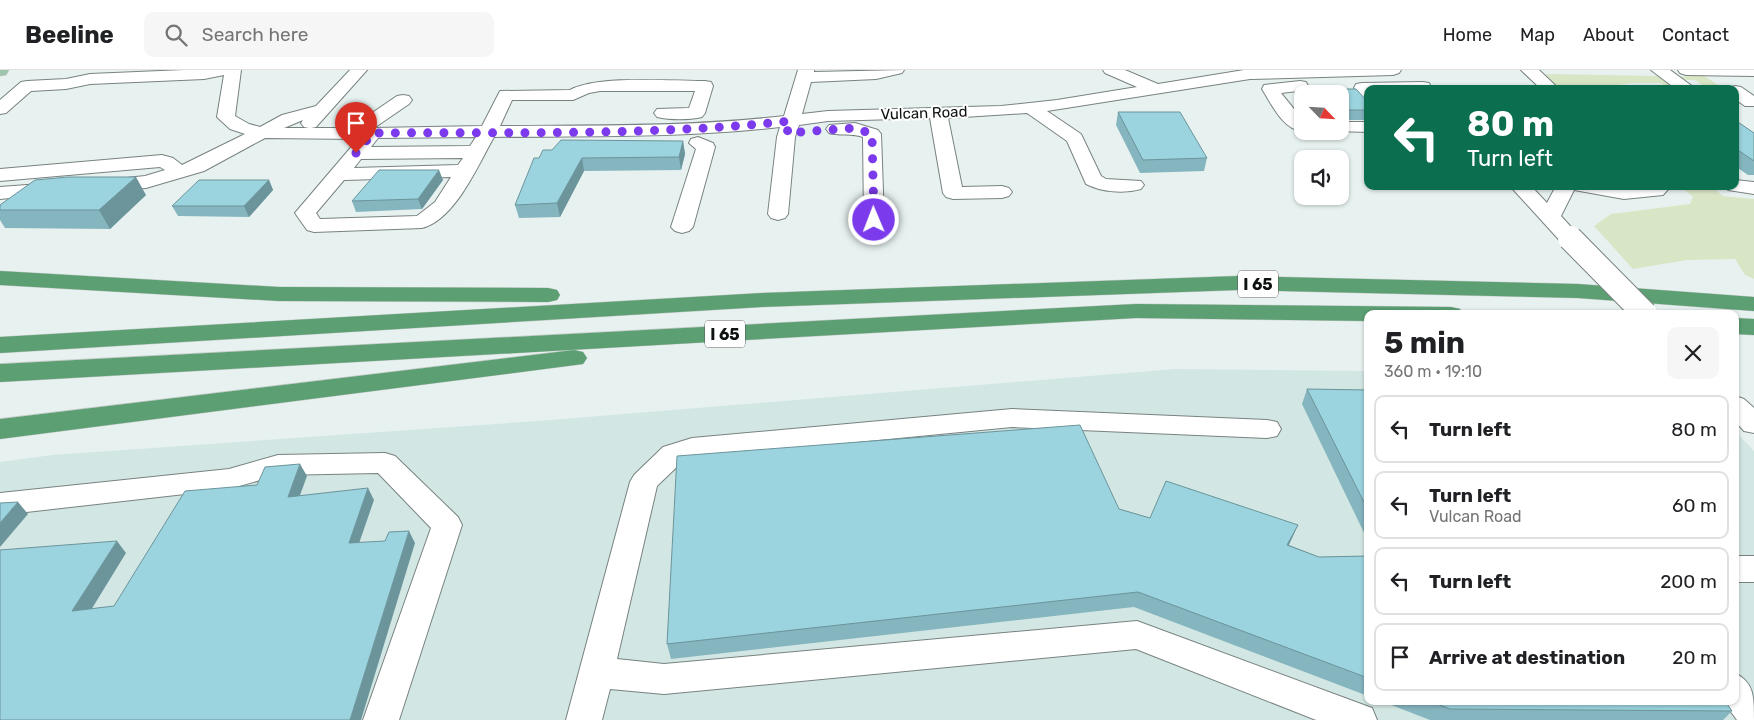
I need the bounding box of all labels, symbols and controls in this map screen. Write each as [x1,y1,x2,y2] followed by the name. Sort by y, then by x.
[144,12,494,57] search box
[25,21,114,49] text: Beeline
[162,21,190,49] icon: search
[202,23,308,46] text: Search here
[1443,24,1492,46] text: Home
[1520,24,1555,46] text: Map
[1583,24,1634,46] text: About
[1662,24,1729,46] text: Contact
[1294,85,1349,140] north arrow
[1294,85,1349,205] map controls
[335,102,377,153] pin
[880,102,968,124] street label: Vulcan Road
[1467,103,1554,145] text: 80 m
[1384,105,1449,170] icon: left
[342,109,370,137] icon: arrive
[1467,145,1553,172] text: Turn left
[1294,150,1349,205] button: sound
[847,193,899,245] position arrow
[1238,270,1278,298] road number: I 65
[705,320,745,348] road number: I 65
[1384,325,1465,361] text: 5 min
[1667,327,1719,379] button: close
[1384,362,1482,381] text: 360 m · 19:10
[1386,415,1414,443] icon: left
[1429,418,1511,441] text: Turn left
[1671,418,1717,441] text: 80 m
[1429,484,1511,507] text: Turn left
[1386,491,1414,519] icon: left
[1672,494,1717,517] text: 60 m
[1429,507,1522,526] text: Vulcan Road
[1386,567,1414,595] icon: left
[1429,570,1511,593] text: Turn left
[1660,570,1717,593] text: 200 m
[1386,643,1414,671] icon: arrive
[1429,646,1625,669] text: Arrive at destination
[1672,646,1717,669] text: 20 m

